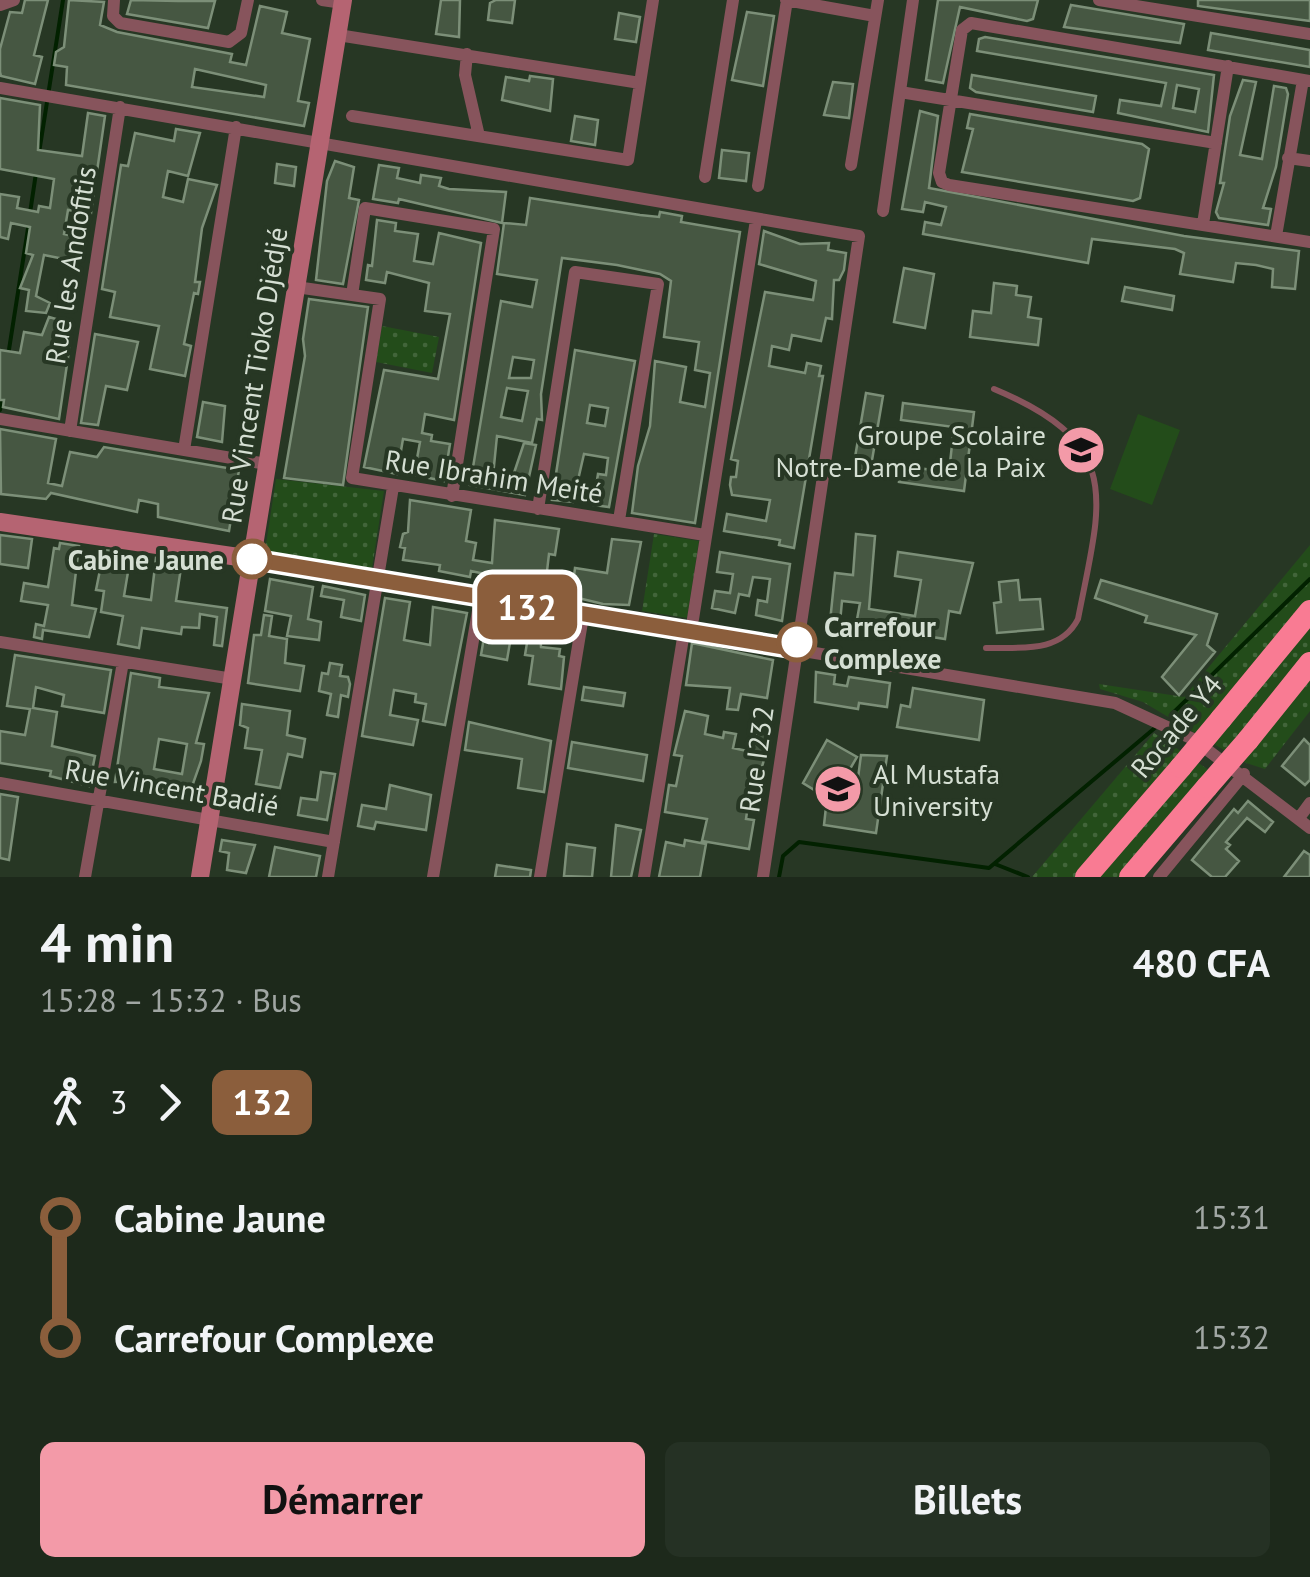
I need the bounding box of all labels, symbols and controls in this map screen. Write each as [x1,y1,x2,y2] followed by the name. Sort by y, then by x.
[36,164,104,366] street label: Rue les Andofitis
[212,224,296,526] street label: Rue Vincent Tioko Djédjé
[775,416,1046,485] place label: Groupe Scolaire Notre-Dame de la Paix
[1055,424,1107,476] school or university icon: Groupe Scolaire Notre-Dame de la Paix
[382,441,606,511] street label: Rue Ibrahim Meité
[233,540,271,578] marker: Cabine Jaune
[68,541,224,578] place label: Cabine Jaune
[470,574,584,640] line badge: 132
[497,584,557,630] text: 132
[824,608,941,677] place label: Carrefour Complexe
[778,623,816,661] marker: Carrefour Complexe
[1122,667,1230,785] street label: Rocade Y4
[730,703,782,815] street label: Rue I232
[62,750,282,824] street label: Rue Vincent Badié
[873,755,1000,824] place label: Al Mustafa University
[812,763,864,815] school or university icon: Al Mustafa University
[40,906,174,977] text: 4 min
[1133,938,1270,987] text: 480 CFA
[40,979,302,1021] text: 15:28 – 15:32 · Bus
[40,1075,95,1130] icon: walk
[142,1075,197,1130] icon: forward
[232,1079,292,1125] text: 132
[110,1081,127,1123] text: 3
[114,1193,326,1242] text: Cabine Jaune
[1193,1196,1270,1238] text: 15:31
[114,1313,434,1362] text: Carrefour Complexe
[1193,1316,1270,1358] text: 15:32
[40,1442,645,1557] button: Démarrer
[665,1442,1270,1557] button: Billets

